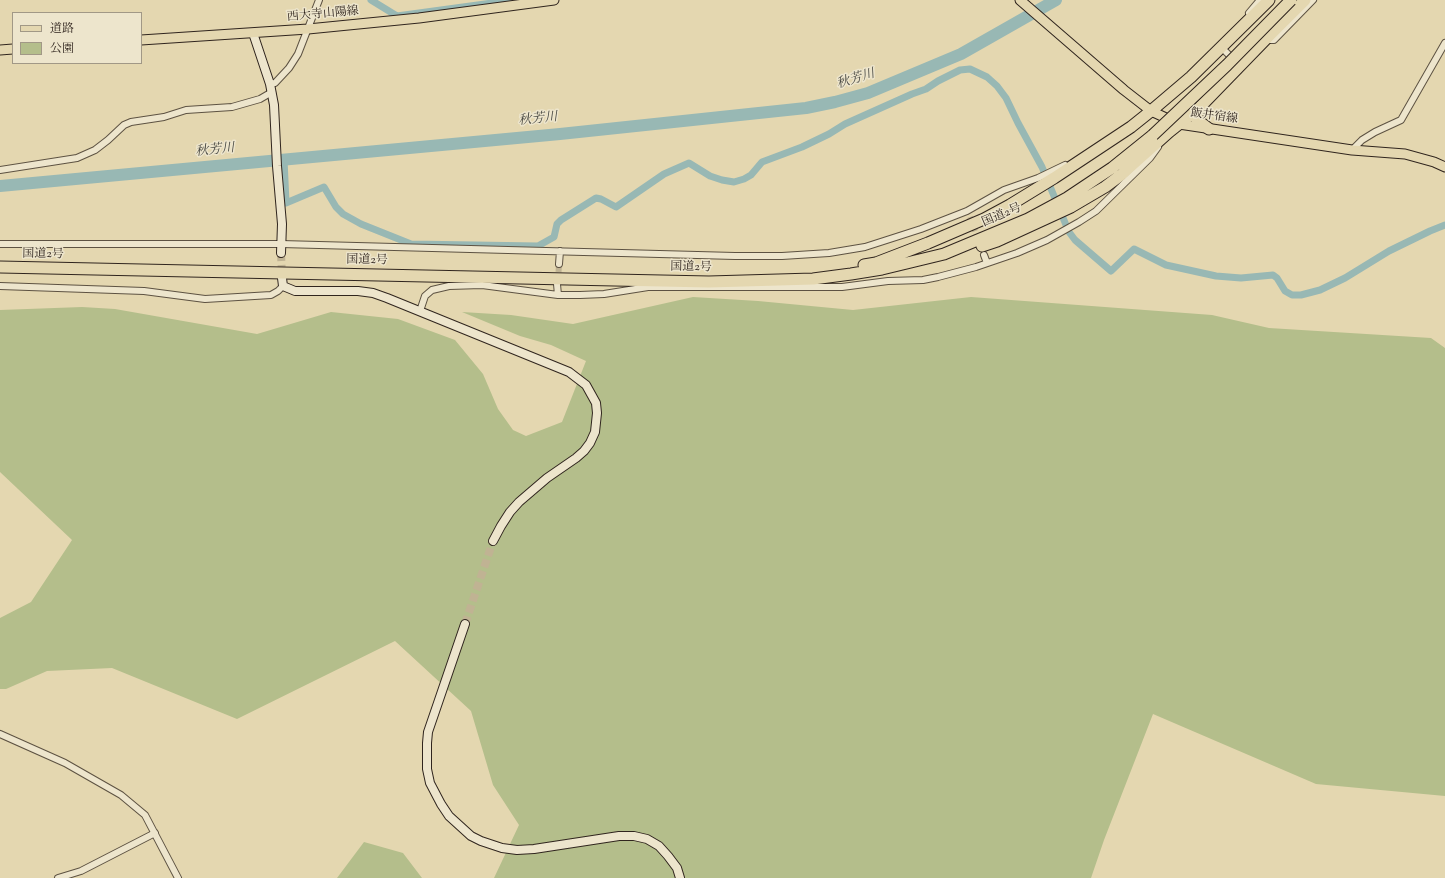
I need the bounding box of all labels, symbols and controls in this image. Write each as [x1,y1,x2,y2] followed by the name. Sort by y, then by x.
[287,5,359,25] street label: 西大寺山陽線
[12,12,142,64] legend
[50,20,74,38] text: 道路
[50,40,74,58] text: 公園
[835,67,877,93] water label: 秋芳川
[1189,107,1239,127] street label: 飯井宿線
[518,110,558,130] water label: 秋芳川
[195,141,235,161] water label: 秋芳川
[980,201,1024,231] street label: 国道2号
[22,247,64,263] street label: 国道2号
[346,253,388,269] street label: 国道2号
[670,260,712,276] street label: 国道2号

